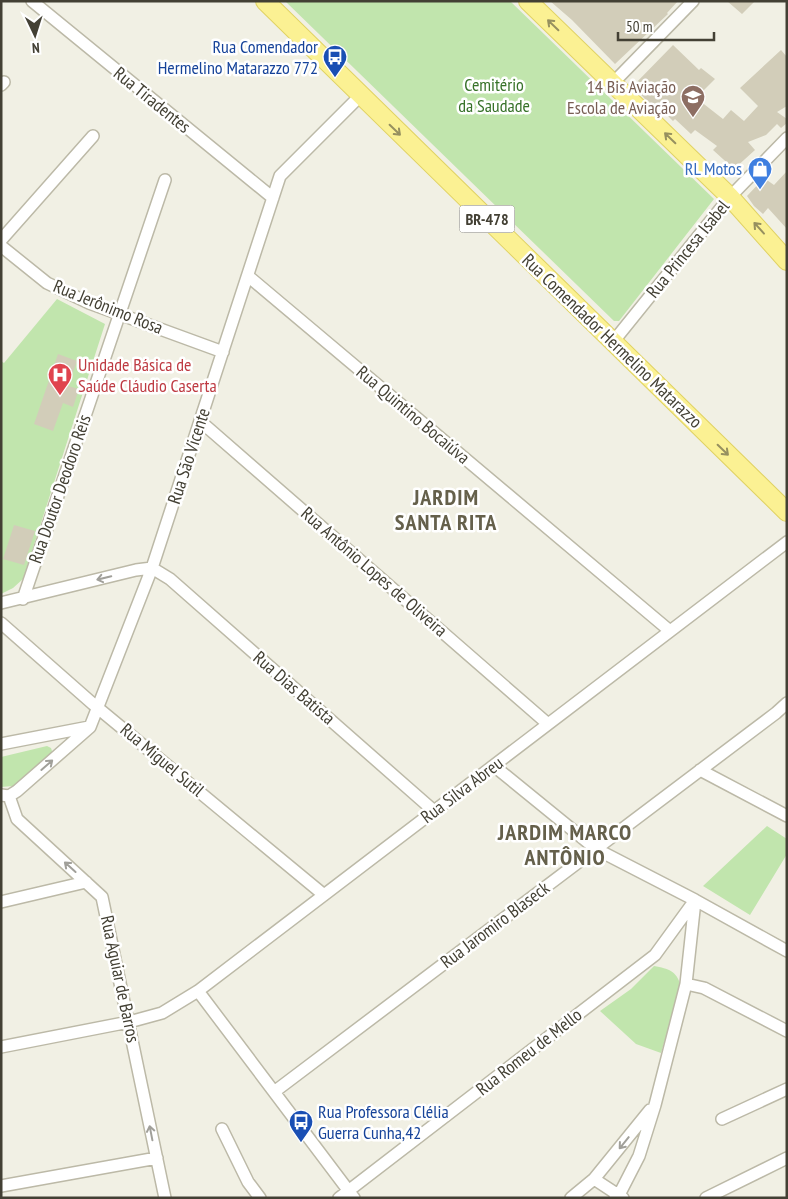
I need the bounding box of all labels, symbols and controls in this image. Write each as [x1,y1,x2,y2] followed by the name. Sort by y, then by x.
[10,10,60,60] north arrow
[618,10,714,42] scale bar
[626,17,652,36] text: 50 m
[547,19,559,31] one-way arrow
[158,35,318,79] place label: Rua Comendador Hermelino Matarazzo 772
[32,39,40,57] text: N
[322,44,348,78] bus stop icon: Rua Comendador Hermelino Matarazzo 772
[109,62,196,138] street label: Rua Tiradentes
[458,73,530,117] park label: Cemitério da Saudade
[567,75,676,119] place label: 14 Bis Aviação Escola de Aviação
[680,84,706,118] school or university icon: 14 Bis Aviação Escola de Aviação
[389,124,401,136] one-way arrow
[664,132,676,144] one-way arrow
[747,156,773,190] shop icon: RL Motos
[685,157,742,180] place label: RL Motos
[641,194,735,302] street label: Rua Princesa Isabel
[460,205,514,232] road number: BR-478
[753,222,765,235] one-way arrow
[517,248,707,433] street label: Rua Comendador Hermelino Matarazzo
[50,274,166,339] street label: Rua Jerônimo Rosa
[78,353,217,397] place label: Unidade Básica de Saúde Cláudio Caserta
[352,360,475,469] street label: Rua Quintino Bocaiúva
[47,362,73,396] hospital icon: Unidade Básica de Saúde Cláudio Caserta
[162,405,215,507] street label: Rua São Vicente
[23,411,96,566] street label: Rua Doutor Deodoro Reis
[717,444,729,456] one-way arrow
[395,483,497,536] district label: JARDIM SANTA RITA
[296,502,452,641] street label: Rua Antônio Lopes de Oliveira
[96,574,112,583] one-way arrow
[249,646,340,729] street label: Rua Dias Batista
[116,718,210,802] street label: Rua Miguel Sutil
[416,751,507,828] street label: Rua Silva Abreu
[40,760,53,771] one-way arrow
[497,818,632,871] district label: JARDIM MARCO ANTÔNIO
[63,861,76,873] one-way arrow
[436,876,554,973] street label: Rua Jaromiro Blaseck
[96,913,145,1044] street label: Rua Aguiar de Barros
[471,1003,586,1100] street label: Rua Romeu de Mello
[318,1100,449,1144] place label: Rua Professora Clélia Guerra Cunha,42
[288,1109,314,1143] bus stop icon: Rua Professora Clélia Guerra Cunha,42
[146,1125,156,1141] one-way arrow
[618,1136,629,1149] one-way arrow

